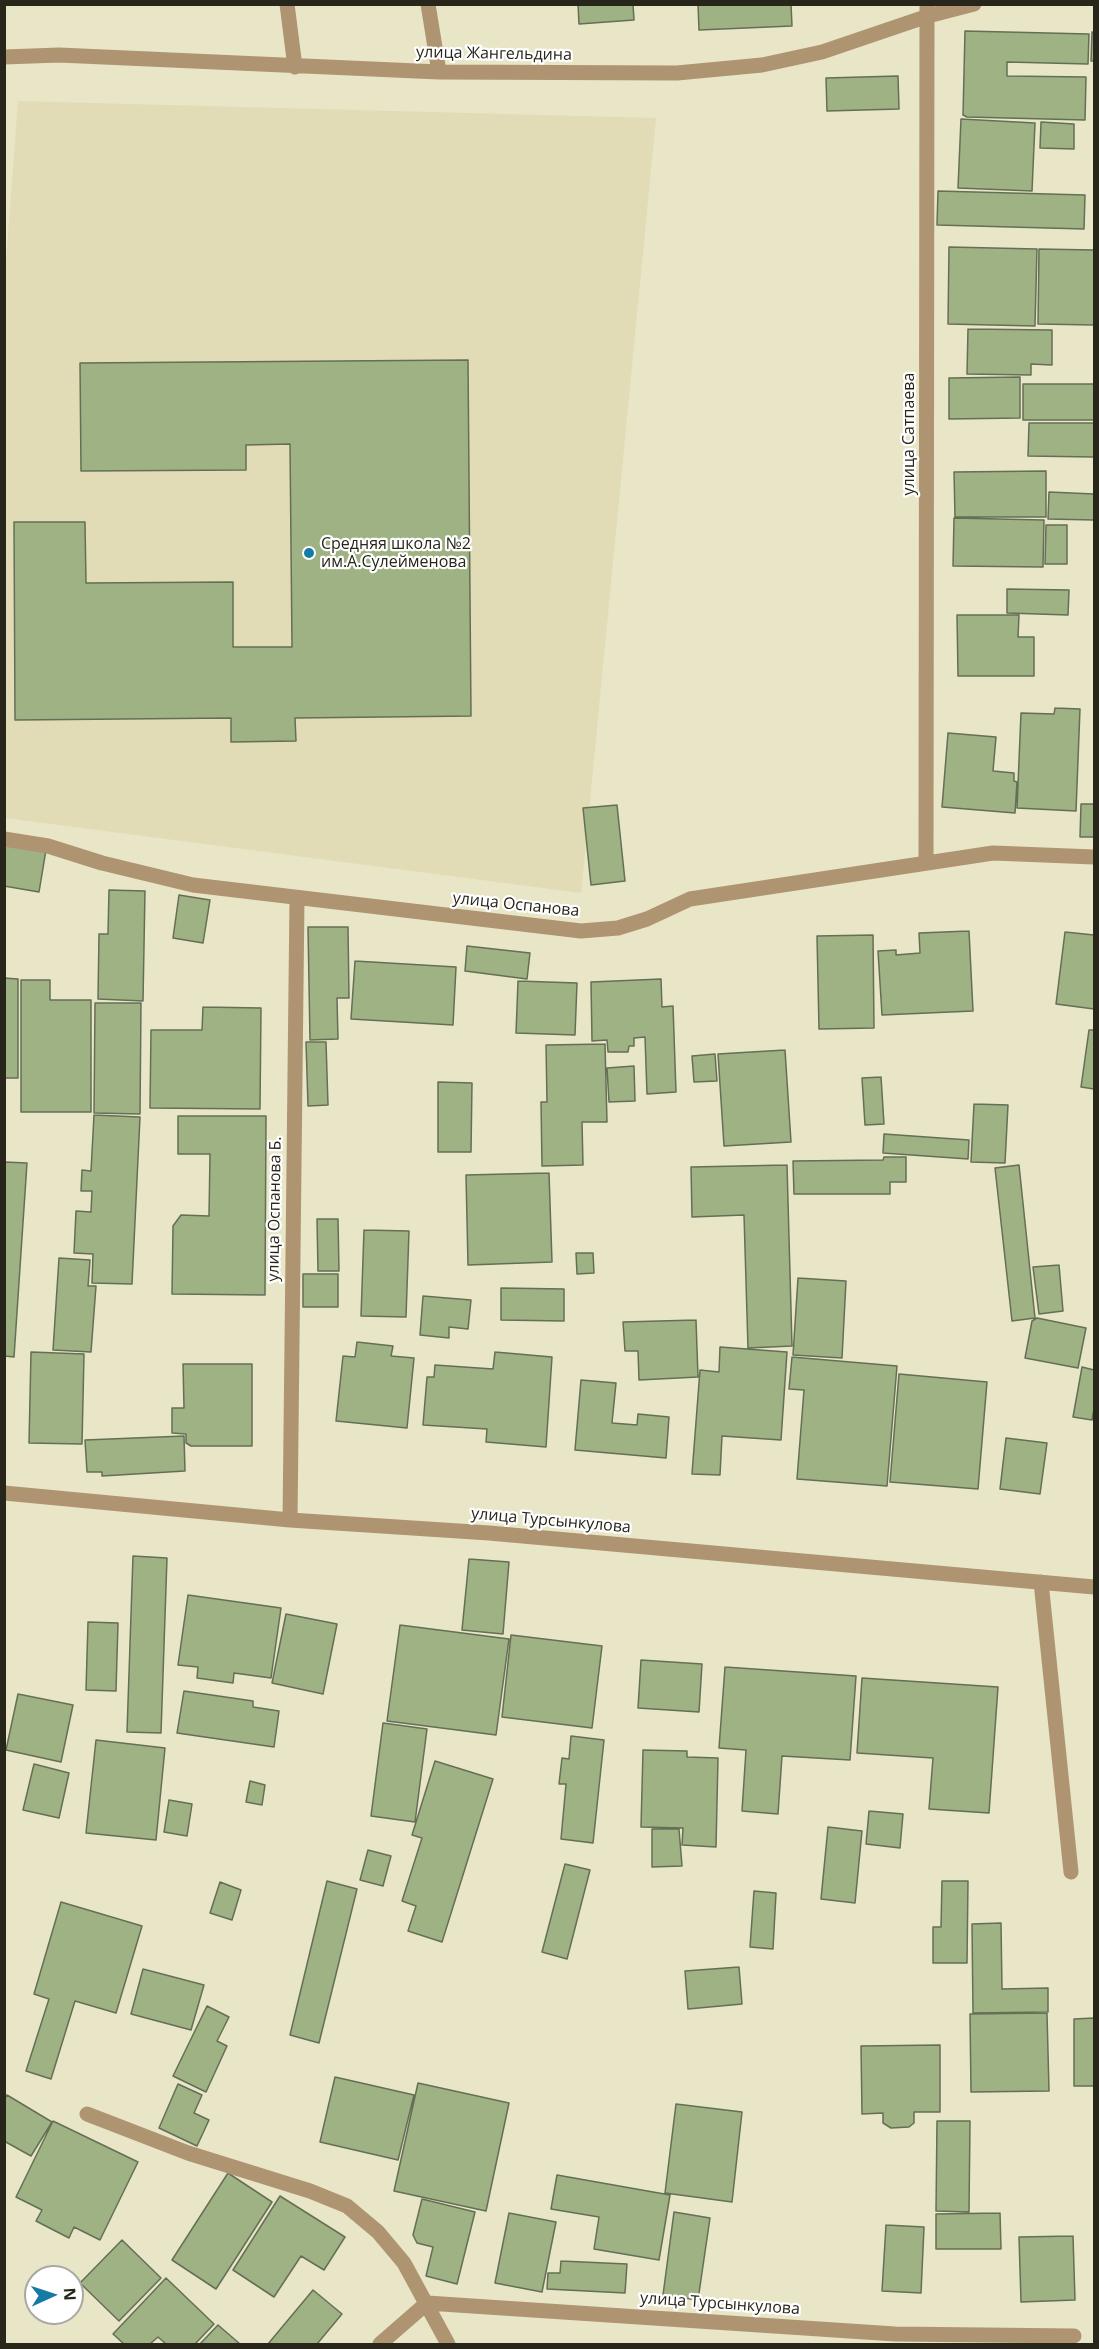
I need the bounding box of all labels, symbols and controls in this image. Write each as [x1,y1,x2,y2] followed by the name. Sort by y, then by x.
[416,43,572,65] street label: улица Жангельдина
[899,373,919,495] street label: улица Сатпаева
[321,534,471,572] place label: Средняя школа №2 им.А.Сулейменова
[302,546,316,560] marker: Средняя школа №2 им.А.Сулейменова
[452,889,580,921] street label: улица Оспанова
[264,1136,286,1282] street label: улица Оспанова Б.
[470,1504,632,1538] street label: улица Турсынкулова
[24,2265,84,2325] north arrow
[59,2287,81,2301] text: N
[639,2289,801,2319] street label: улица Турсынкулова

